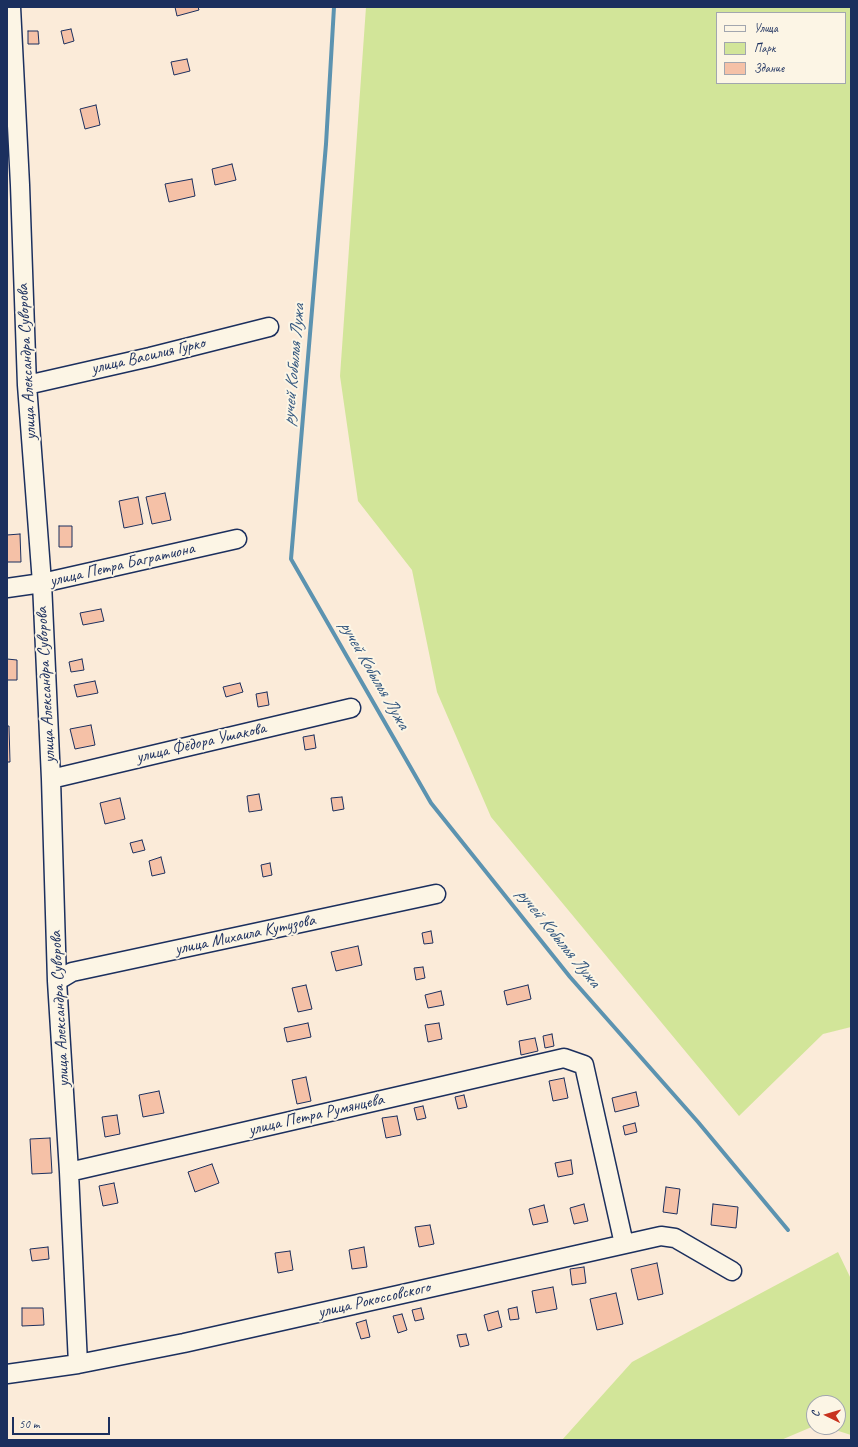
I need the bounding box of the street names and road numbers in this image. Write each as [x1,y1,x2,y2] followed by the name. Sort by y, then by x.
[13,283,41,441] street label: улица Александра Суворова
[89,333,207,379] street label: улица Василия Гурко
[48,538,196,592] street label: улица Петра Багратиона
[32,606,60,764] street label: улица Александра Суворова
[134,718,268,768] street label: улица Фёдора Ушакова
[173,910,317,960] street label: улица Михаила Кутузова
[46,930,74,1088] street label: улица Александра Суворова
[246,1090,386,1140] street label: улица Петра Румянцева
[316,1277,432,1323] street label: улица Рокоссовского

